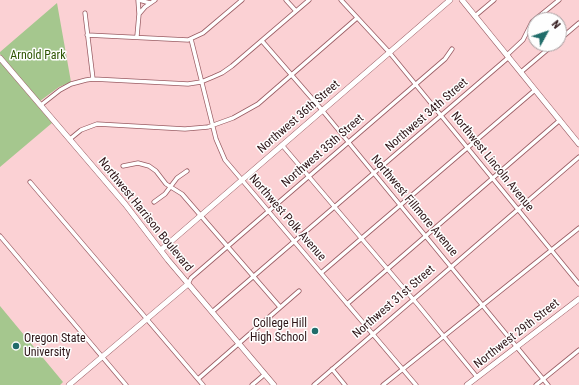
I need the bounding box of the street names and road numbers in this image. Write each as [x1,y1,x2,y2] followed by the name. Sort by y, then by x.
[383,75,471,155] street label: Northwest 34th Street
[255,77,343,157] street label: Northwest 36th Street
[447,109,537,215] street label: Northwest Lincoln Avenue
[279,111,367,191] street label: Northwest 35th Street
[368,153,460,259] street label: Northwest Fillmore Avenue
[95,155,195,275] street label: Northwest Harrison Boulevard
[245,172,329,264] street label: Northwest Polk Avenue
[350,263,438,341] street label: Northwest 31st Street
[472,296,562,372] street label: Northwest 29th Street

